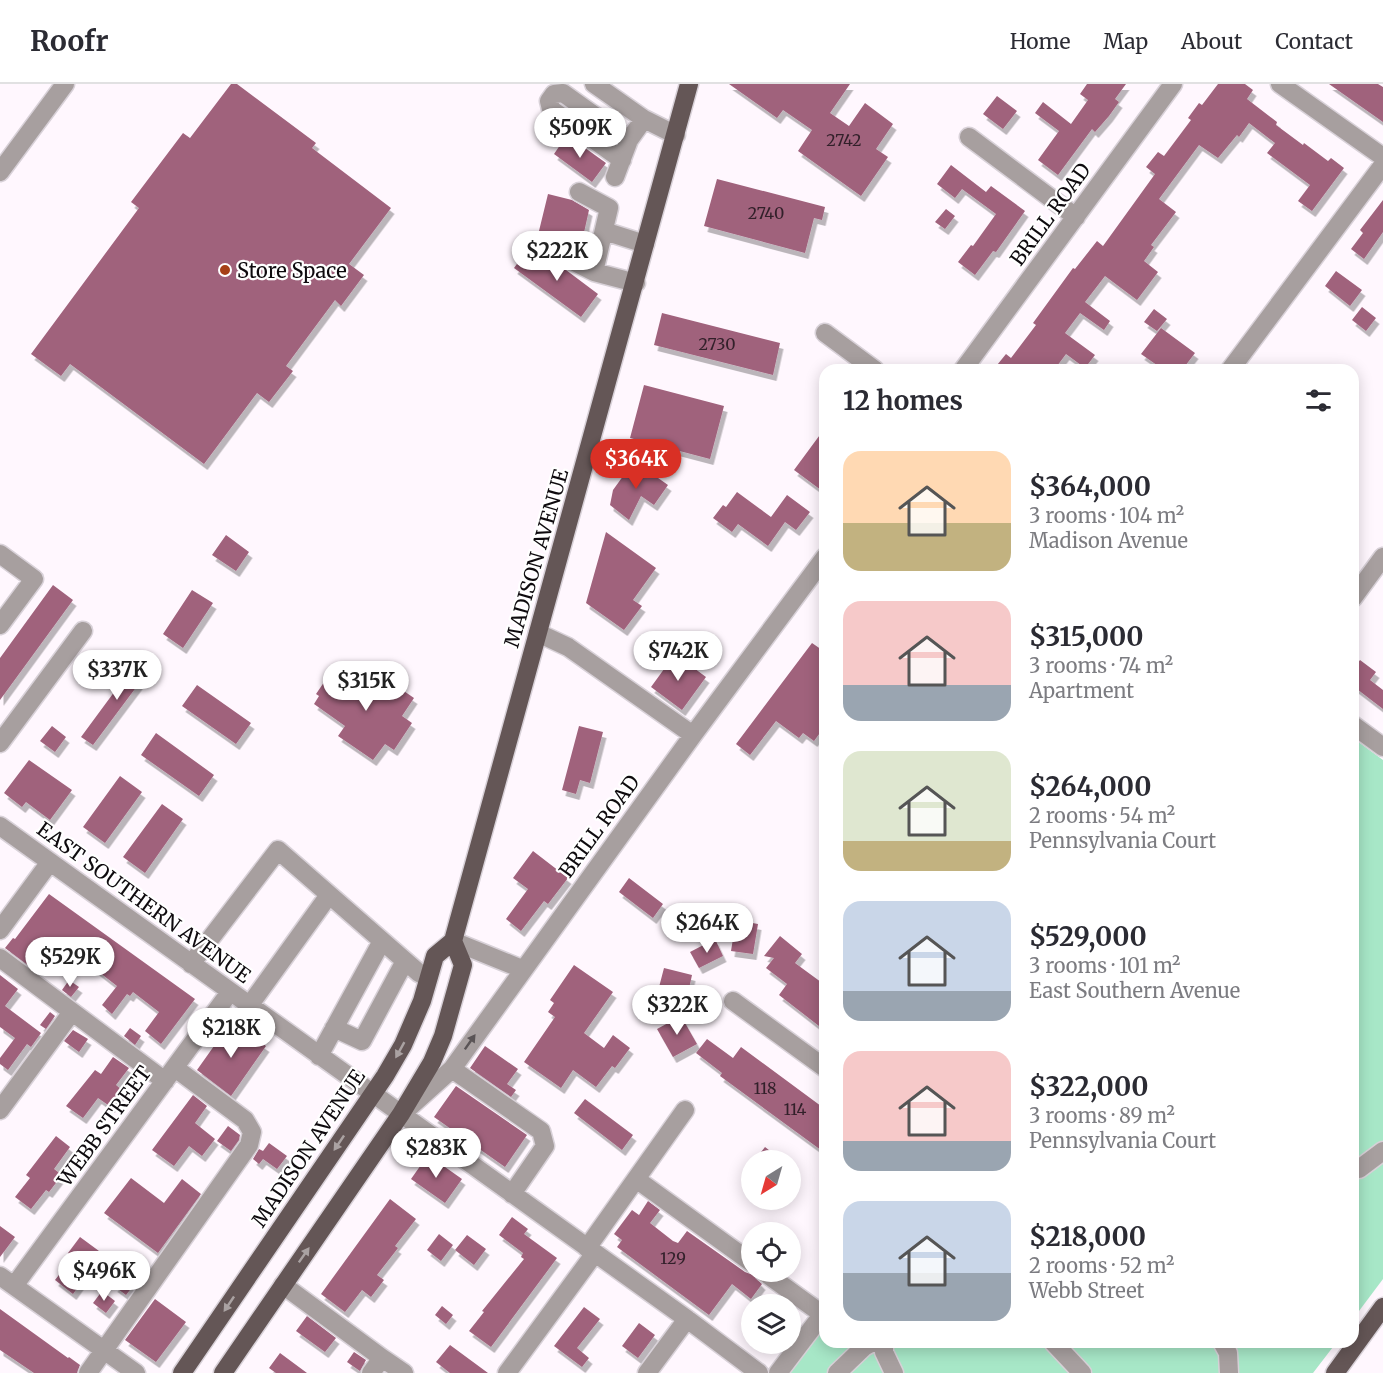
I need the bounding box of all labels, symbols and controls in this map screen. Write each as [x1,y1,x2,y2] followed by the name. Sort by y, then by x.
[30,23,108,59] text: Roofr
[1010,28,1070,55] text: Home
[1103,28,1148,55] text: Map
[1181,28,1242,55] text: About
[1275,28,1353,55] text: Contact
[538,108,622,159] pin: $509K
[548,115,612,140] text: $509K
[826,130,862,150] house number: 2742
[1004,158,1096,270] street label: BRILL ROAD
[748,203,784,223] house number: 2740
[515,231,599,282] pin: $222K
[526,238,588,263] text: $222K
[237,258,347,283] place label: Store Space
[218,263,232,277] marker: Store Space
[698,334,736,354] house number: 2730
[843,384,963,417] text: 12 homes
[1302,384,1335,417] icon: filters
[594,439,678,490] pin: $364K
[604,446,668,471] text: $364K
[499,466,574,650] street label: MADISON AVENUE
[1029,470,1151,503] text: $364,000
[891,475,963,547] icon: home
[1029,503,1184,528] text: 3 rooms · 104 m²
[1029,528,1188,553] text: Madison Avenue
[1029,620,1144,653] text: $315,000
[891,625,963,697] icon: home
[636,631,720,682] pin: $742K
[647,638,709,663] text: $742K
[75,650,159,701] pin: $337K
[1029,653,1173,678] text: 3 rooms · 74 m²
[87,657,147,682] text: $337K
[324,661,408,712] pin: $315K
[337,668,395,693] text: $315K
[1029,678,1134,703] text: Apartment
[553,770,645,882] street label: BRILL ROAD
[1029,770,1151,803] text: $264,000
[891,775,963,847] icon: home
[1029,803,1175,828] text: 2 rooms · 54 m²
[32,816,256,988] street label: EAST SOUTHERN AVENUE
[1029,828,1216,853] text: Pennsylvania Court
[665,903,749,954] pin: $264K
[675,910,739,935] text: $264K
[1029,920,1147,953] text: $529,000
[891,925,963,997] icon: home
[28,937,112,988] pin: $529K
[39,944,101,969] text: $529K
[1029,953,1180,978] text: 3 rooms · 101 m²
[1029,978,1240,1003] text: East Southern Avenue
[635,985,719,1036] pin: $322K
[646,992,708,1017] text: $322K
[189,1008,273,1059] pin: $218K
[201,1015,261,1040] text: $218K
[464,1034,476,1050] one-way arrow
[395,1042,405,1059] one-way arrow
[51,1061,156,1192] street label: WEBB STREET
[246,1064,370,1231] street label: MADISON AVENUE
[1029,1070,1149,1103] text: $322,000
[891,1075,963,1147] icon: home
[753,1078,777,1098] house number: 118
[784,1099,807,1119] house number: 114
[1029,1103,1175,1128] text: 3 rooms · 89 m²
[394,1128,478,1179] pin: $283K
[1029,1128,1216,1153] text: Pennsylvania Court
[334,1135,345,1151] one-way arrow
[405,1135,467,1160] text: $283K
[741,1150,801,1210] north arrow
[741,1150,801,1354] map controls
[1029,1220,1146,1253] text: $218,000
[741,1222,801,1282] button: locate
[891,1225,963,1297] icon: home
[298,1248,310,1264] one-way arrow
[660,1248,686,1268] house number: 129
[62,1251,146,1302] pin: $496K
[1029,1253,1174,1278] text: 2 rooms · 52 m²
[72,1258,136,1283] text: $496K
[1029,1278,1144,1303] text: Webb Street
[741,1294,801,1354] button: layers
[223,1295,235,1311] one-way arrow

